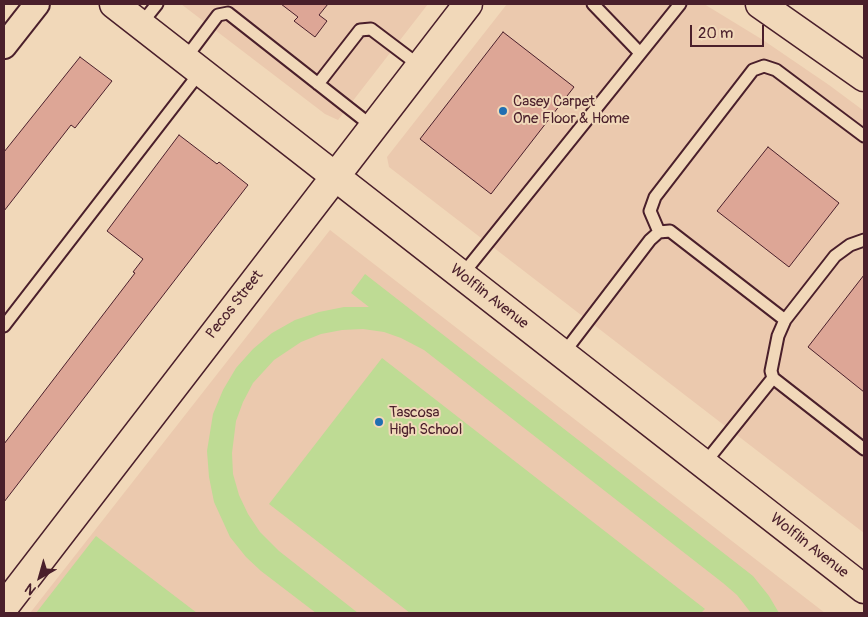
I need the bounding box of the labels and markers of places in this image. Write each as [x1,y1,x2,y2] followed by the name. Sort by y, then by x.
[513,93,629,128] place label: Casey Carpet One Floor & Home
[497,105,509,117] marker: Casey Carpet One Floor & Home
[389,404,462,439] place label: Tascosa High School
[373,416,385,428] marker: Tascosa High School

